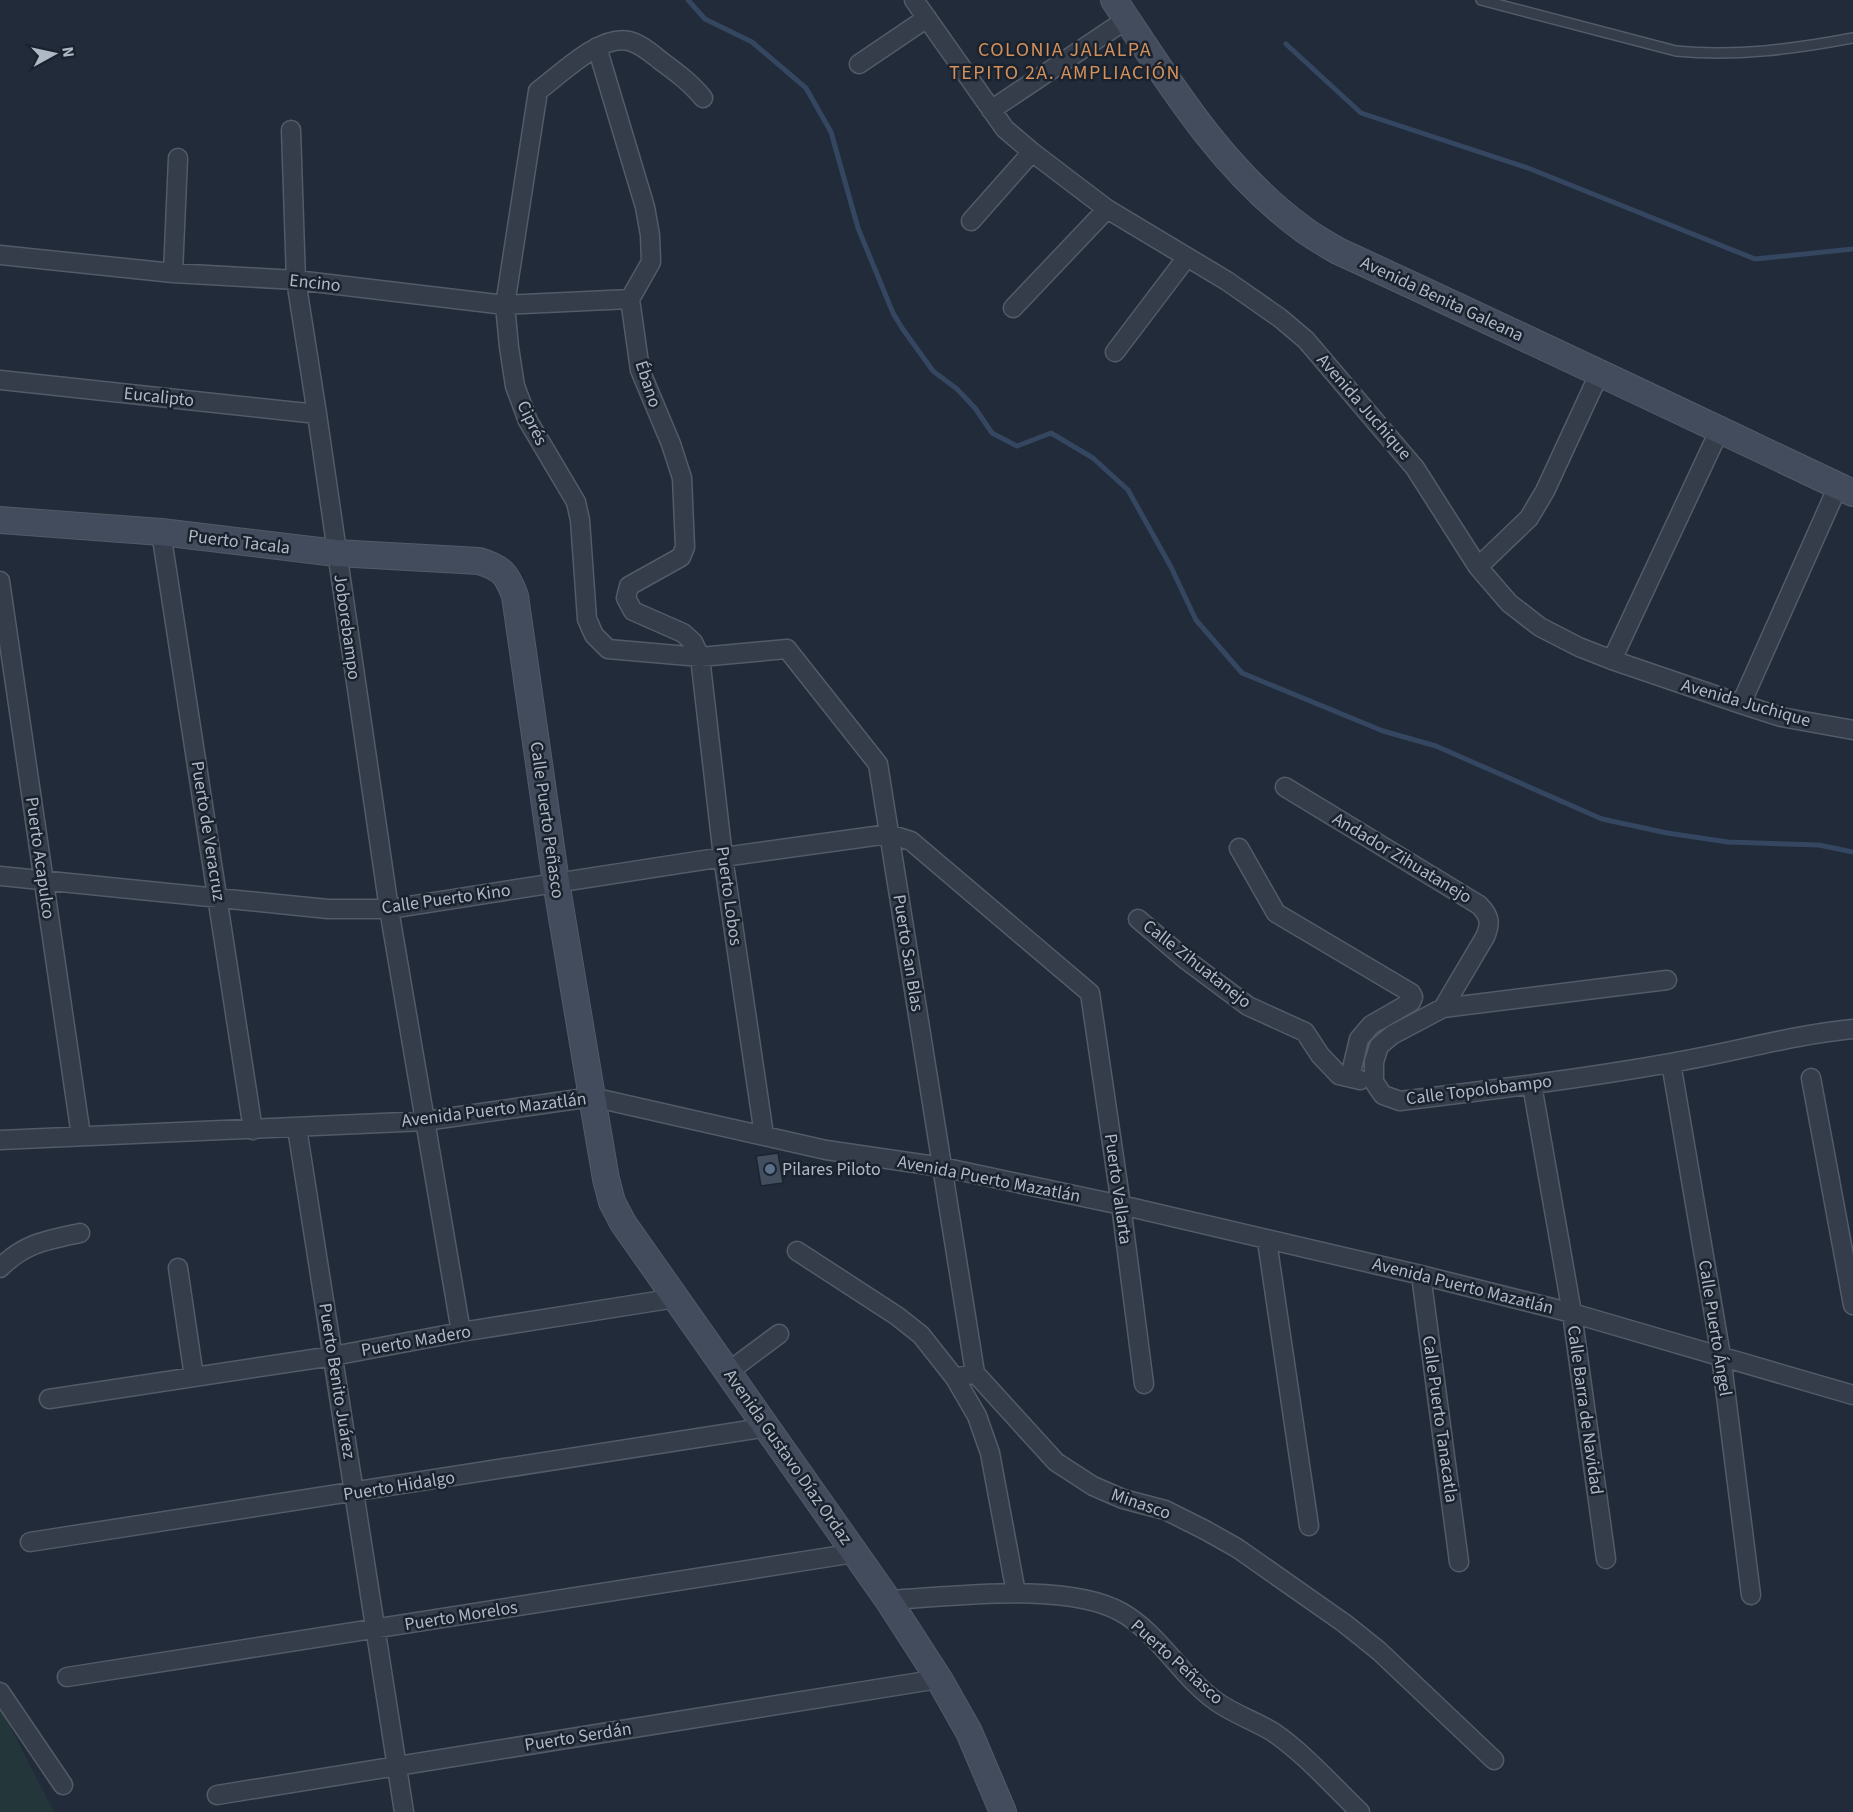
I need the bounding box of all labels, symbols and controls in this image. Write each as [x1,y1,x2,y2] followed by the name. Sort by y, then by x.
[24,24,84,84] north arrow
[949,36,1181,87] district label: COLONIA JALALPA TEPITO 2A. AMPLIACIÓN
[56,45,79,59] text: N
[1356,250,1528,348] street label: Avenida Benita Galeana
[288,268,342,298] street label: Encino
[1311,348,1417,466] street label: Avenida Juchique
[629,357,667,411] street label: Ébano
[123,381,195,413] street label: Eucalipto
[510,396,554,450] street label: Ciprés
[187,523,291,561] street label: Puerto Tacala
[327,573,367,681] street label: Joborebampo
[1678,673,1814,733] street label: Avenida Juchique
[524,740,570,900] street label: Calle Puerto Peñasco
[185,759,231,903] street label: Puerto de Veracruz
[19,795,61,921] street label: Puerto Acapulco
[1328,806,1476,910] street label: Andador Zihuatanejo
[710,845,748,947] street label: Puerto Lobos
[380,878,512,920] street label: Calle Puerto Kino
[886,893,930,1013] street label: Puerto San Blas
[1138,914,1256,1014] street label: Calle Zihuatanejo
[1405,1069,1553,1111] street label: Calle Topolobampo
[400,1086,588,1134] street label: Avenida Puerto Mazatlán
[1098,1132,1138,1246] street label: Puerto Vallarta
[895,1149,1083,1209] street label: Avenida Puerto Mazatlán
[782,1157,881,1182] place label: Pilares Piloto
[763,1162,777,1176] marker: Pilares Piloto
[1370,1251,1556,1321] street label: Avenida Puerto Mazatlán
[1692,1258,1738,1398] street label: Calle Puerto Ángel
[312,1301,362,1461] street label: Puerto Benito Juárez
[359,1319,473,1363] street label: Puerto Madero
[1561,1324,1609,1496] street label: Calle Barra de Navidad
[1416,1334,1464,1504] street label: Calle Puerto Tanacatla
[718,1364,858,1550] street label: Avenida Gustavo Díaz Ordaz
[341,1465,457,1507] street label: Puerto Hidalgo
[1108,1482,1174,1526] street label: Minasco
[403,1595,519,1637] street label: Puerto Morelos
[1125,1614,1229,1710] street label: Puerto Peñasco
[523,1716,633,1758] street label: Puerto Serdán

